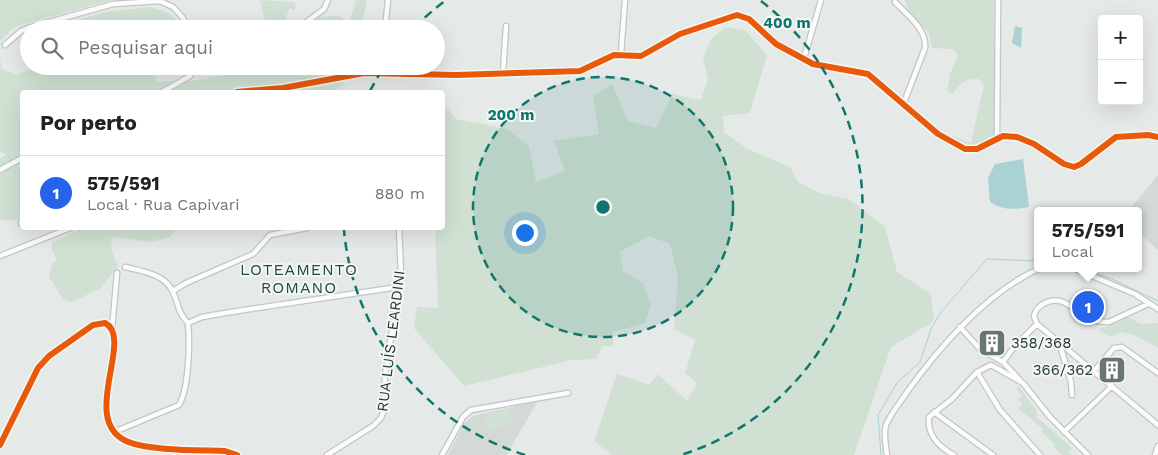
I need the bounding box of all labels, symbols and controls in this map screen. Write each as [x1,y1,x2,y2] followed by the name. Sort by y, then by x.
[763,14,811,32] text: 400 m
[1098,15,1143,105] map controls
[1098,15,1143,60] button: +
[20,20,445,75] search box
[38,34,66,62] icon: search
[78,36,213,59] text: Pesquisar aqui
[1098,60,1143,105] button: −
[488,106,534,124] text: 200 m
[40,110,137,135] text: Por perto
[87,172,160,195] text: 575/591
[53,184,59,203] text: 1
[375,184,425,203] text: 880 m
[87,195,240,214] text: Local · Rua Capivari
[594,198,612,216] centre of rings
[1034,207,1142,272] popup
[1052,219,1124,242] text: 575/591
[512,220,538,246] your location
[1052,242,1093,261] text: Local
[240,260,358,297] district label: LOTEAMENTO ROMANO
[373,269,409,413] street label: RUA LUÍS LEARDINI
[1072,288,1104,326] pin: 1
[977,328,1007,358] building icon: 358/368
[1011,334,1071,352] place label: 358/368
[1097,355,1127,385] building icon: 366/362
[1033,361,1093,379] place label: 366/362

